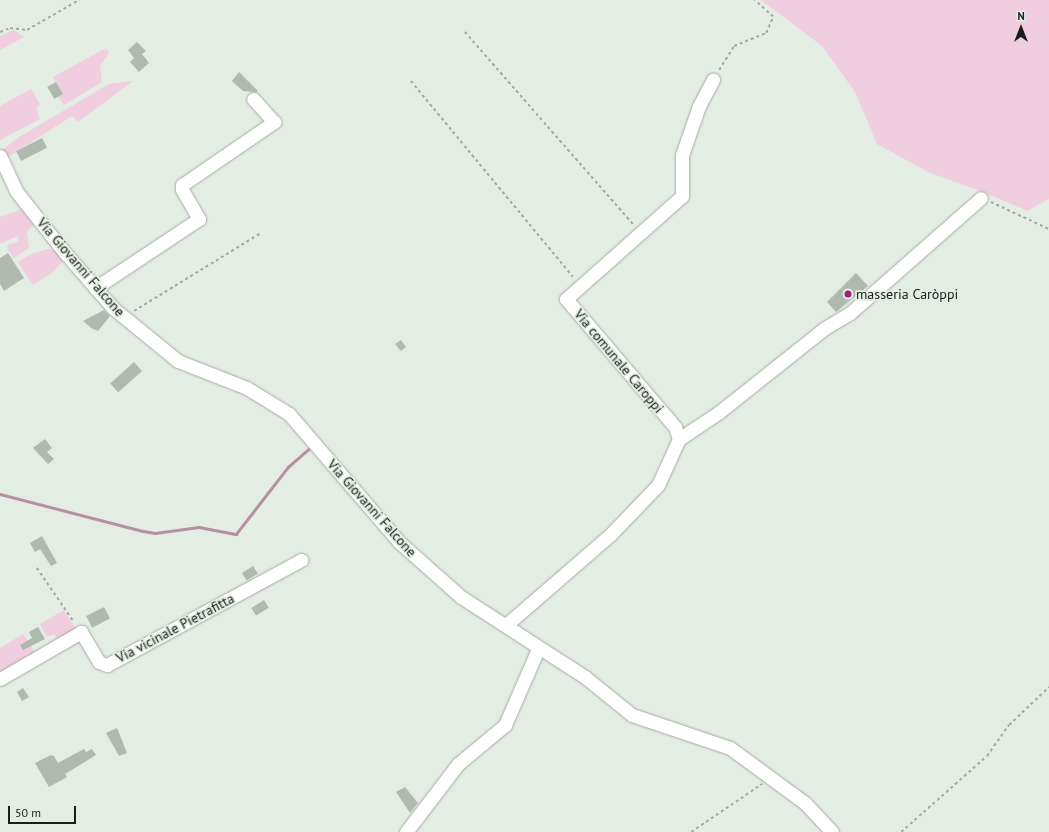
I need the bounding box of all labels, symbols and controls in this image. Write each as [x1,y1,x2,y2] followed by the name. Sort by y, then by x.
[1001,8,1041,48] north arrow
[1017,9,1025,23] text: N
[34,214,128,320] street label: Via Giovanni Falcone
[856,286,958,302] place label: masseria Caròppi
[843,289,853,299] marker: masseria Caròppi
[571,306,667,416] street label: Via comunale Caroppi
[324,456,420,560] street label: Via Giovanni Falcone
[113,590,237,666] street label: Via vicinale Pietrafitta
[10,798,78,824] scale bar
[15,805,41,820] text: 50 m

